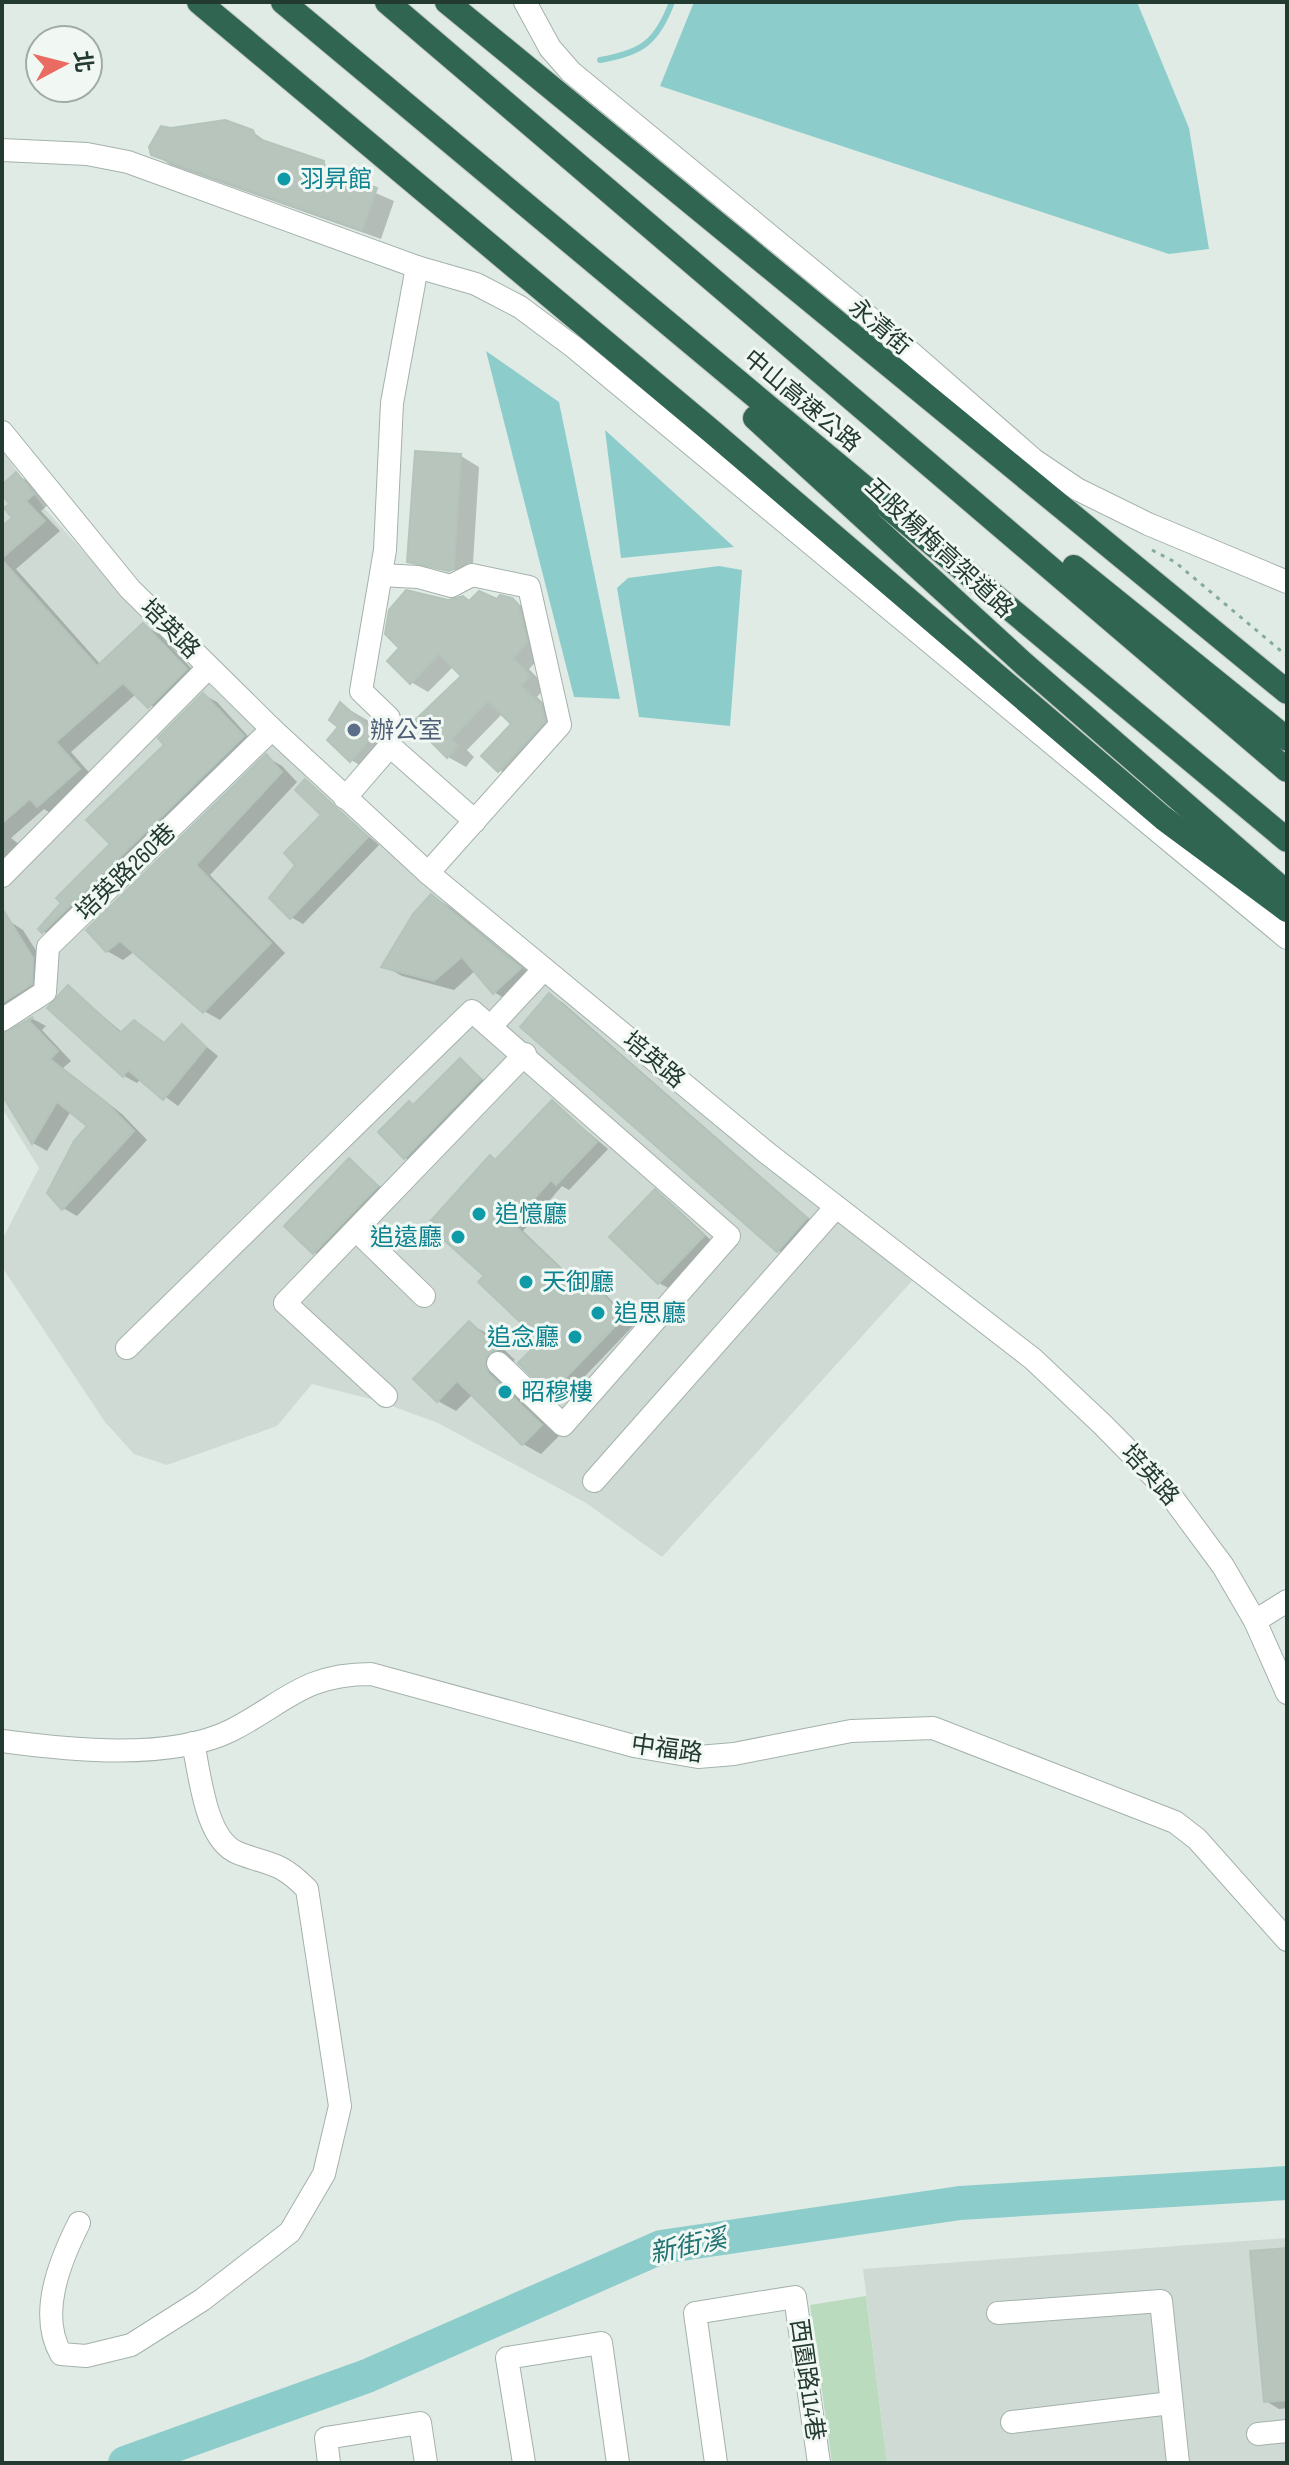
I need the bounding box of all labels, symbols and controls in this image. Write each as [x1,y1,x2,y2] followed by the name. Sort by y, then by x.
[24,24,104,104] north arrow
[68,49,97,74] text: 北
[300,165,372,194] place label: 羽昇館
[275,170,293,188] marker: 羽昇館
[843,293,917,361] street label: 永清街
[738,344,866,458] street label: 中山高速公路
[859,472,1019,624] street label: 五股楊梅高架道路
[134,593,206,665] street label: 培英路
[370,716,442,745] place label: 辦公室
[345,721,363,739] marker: 辦公室
[70,817,182,927] street label: 培英路260巷
[617,1026,691,1094] street label: 培英路
[495,1200,567,1229] place label: 追憶廳
[470,1205,488,1223] marker: 追憶廳
[370,1223,442,1252] place label: 追遠廳
[449,1228,467,1246] marker: 追遠廳
[542,1268,614,1297] place label: 天御廳
[517,1273,535,1291] marker: 天御廳
[614,1299,686,1328] place label: 追思廳
[589,1304,607,1322] marker: 追思廳
[487,1323,559,1352] place label: 追念廳
[566,1328,584,1346] marker: 追念廳
[521,1378,593,1407] place label: 昭穆樓
[496,1383,514,1401] marker: 昭穆樓
[1115,1439,1185,1511] street label: 培英路
[629,1730,705,1768] street label: 中福路
[647,2223,733,2270] water label: 新街溪
[784,2317,830,2443] street label: 西園路114巷

